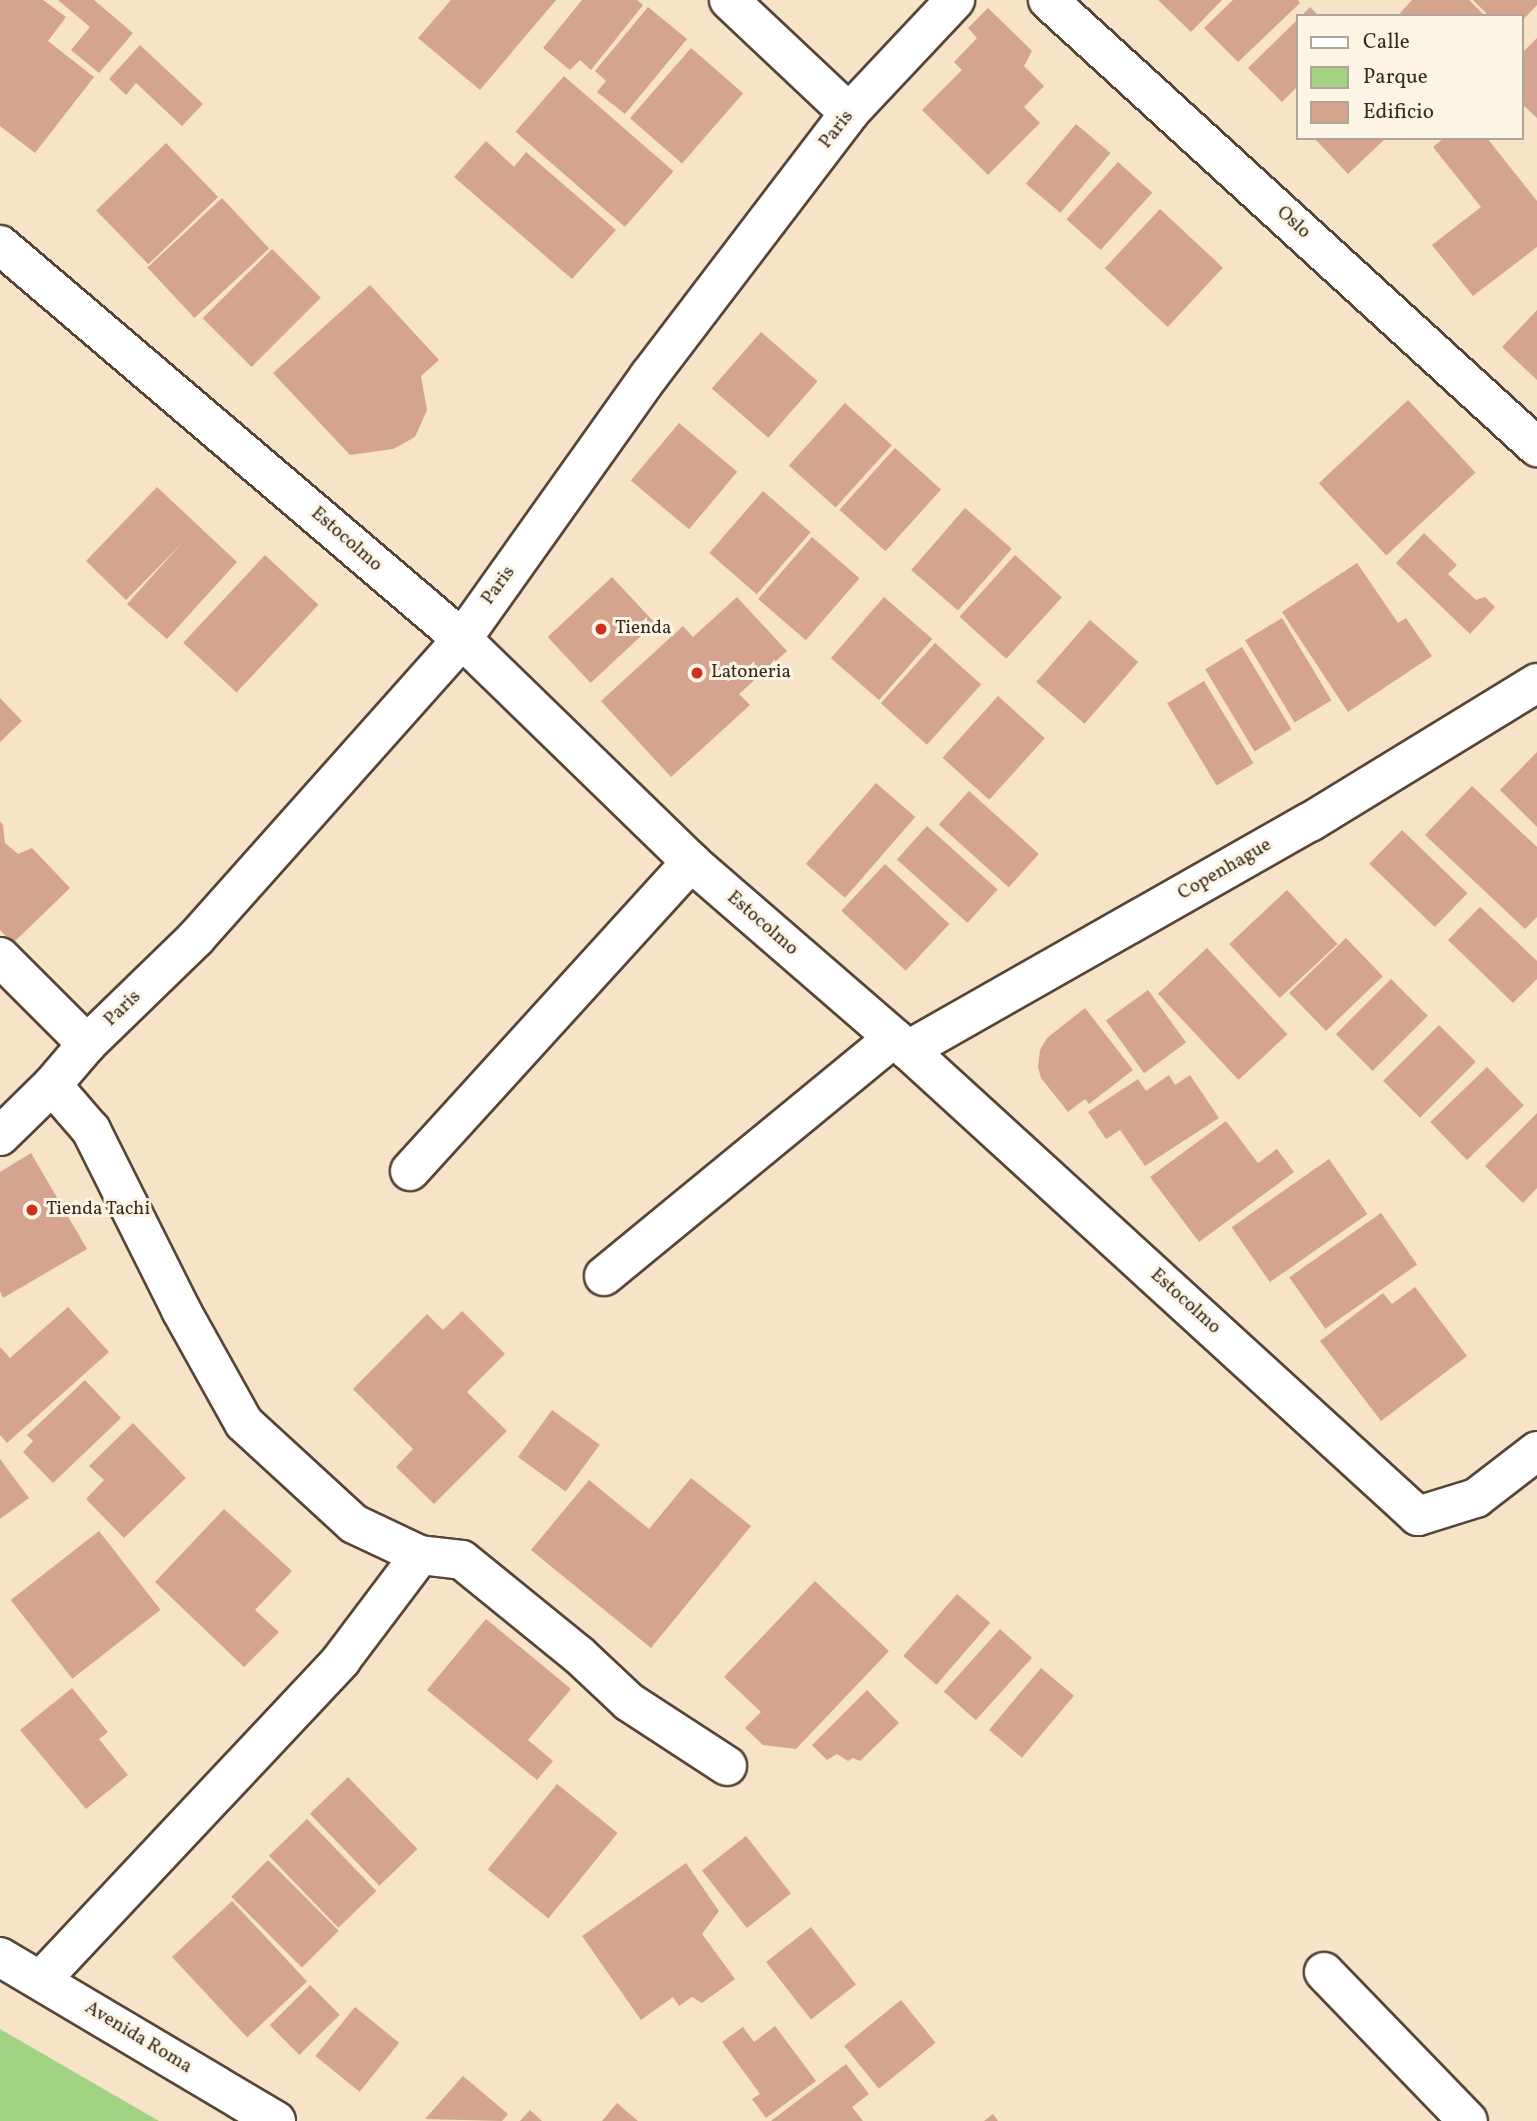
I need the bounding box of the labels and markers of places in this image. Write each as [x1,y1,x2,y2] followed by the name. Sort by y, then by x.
[615,618,671,640] place label: Tienda
[593,621,609,637] marker: Tienda
[711,662,791,684] place label: Latoneria
[689,665,705,681] marker: Latoneria
[46,1199,151,1221] place label: Tienda Tachi
[24,1202,40,1218] marker: Tienda Tachi

